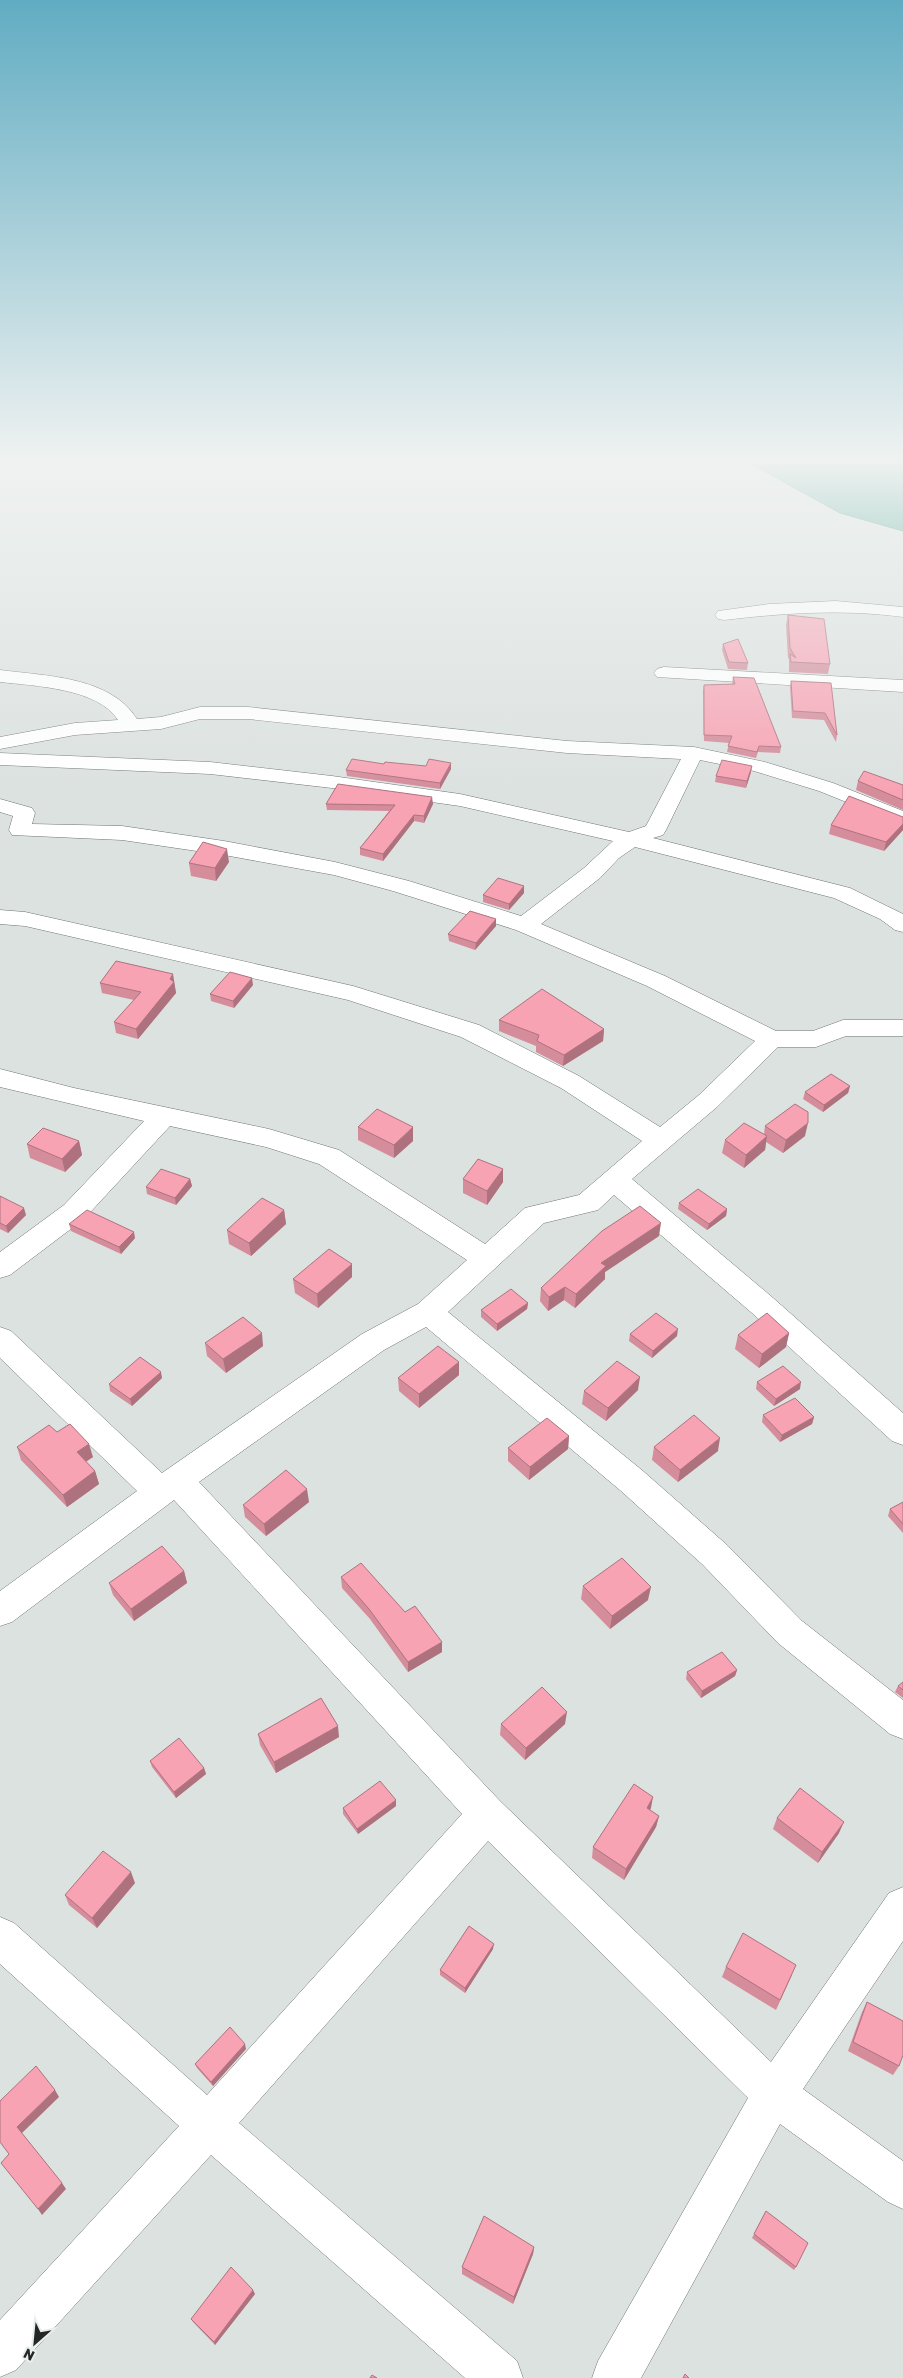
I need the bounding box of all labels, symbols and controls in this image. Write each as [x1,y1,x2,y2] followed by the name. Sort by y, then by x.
[10,2318,60,2368] north arrow
[21,2344,38,2364] text: N

